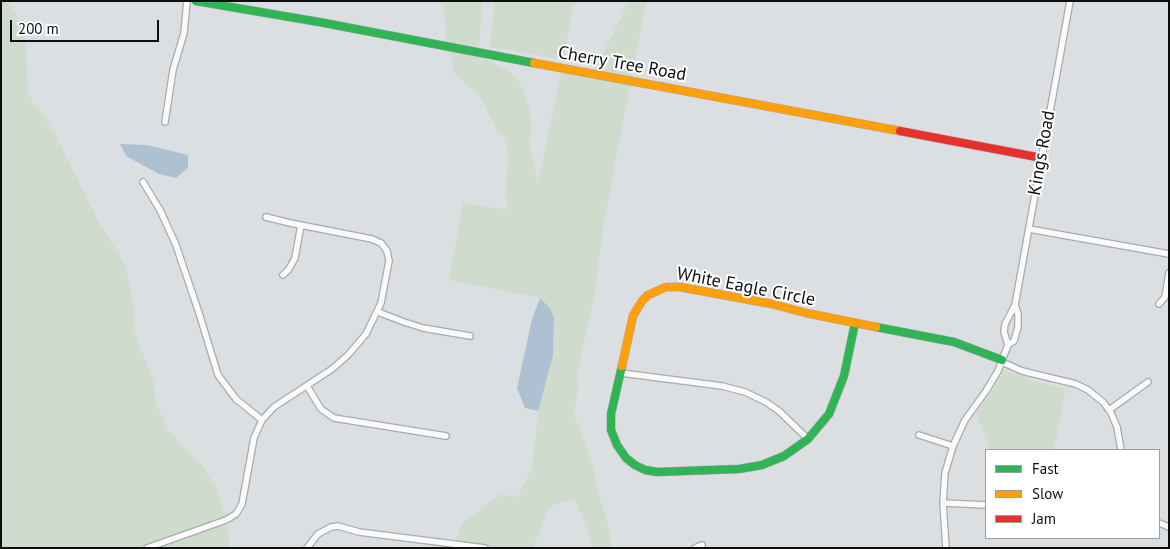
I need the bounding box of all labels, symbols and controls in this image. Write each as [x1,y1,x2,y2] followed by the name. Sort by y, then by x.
[12,10,161,42] scale bar
[18,19,59,38] text: 200 m
[556,42,688,86] street label: Cherry Tree Road
[1024,109,1060,197] street label: Kings Road
[675,263,817,311] street label: White Eagle Circle
[985,449,1160,539] legend
[1032,459,1059,478] text: Fast
[1032,484,1063,503] text: Slow
[1032,509,1056,528] text: Jam

